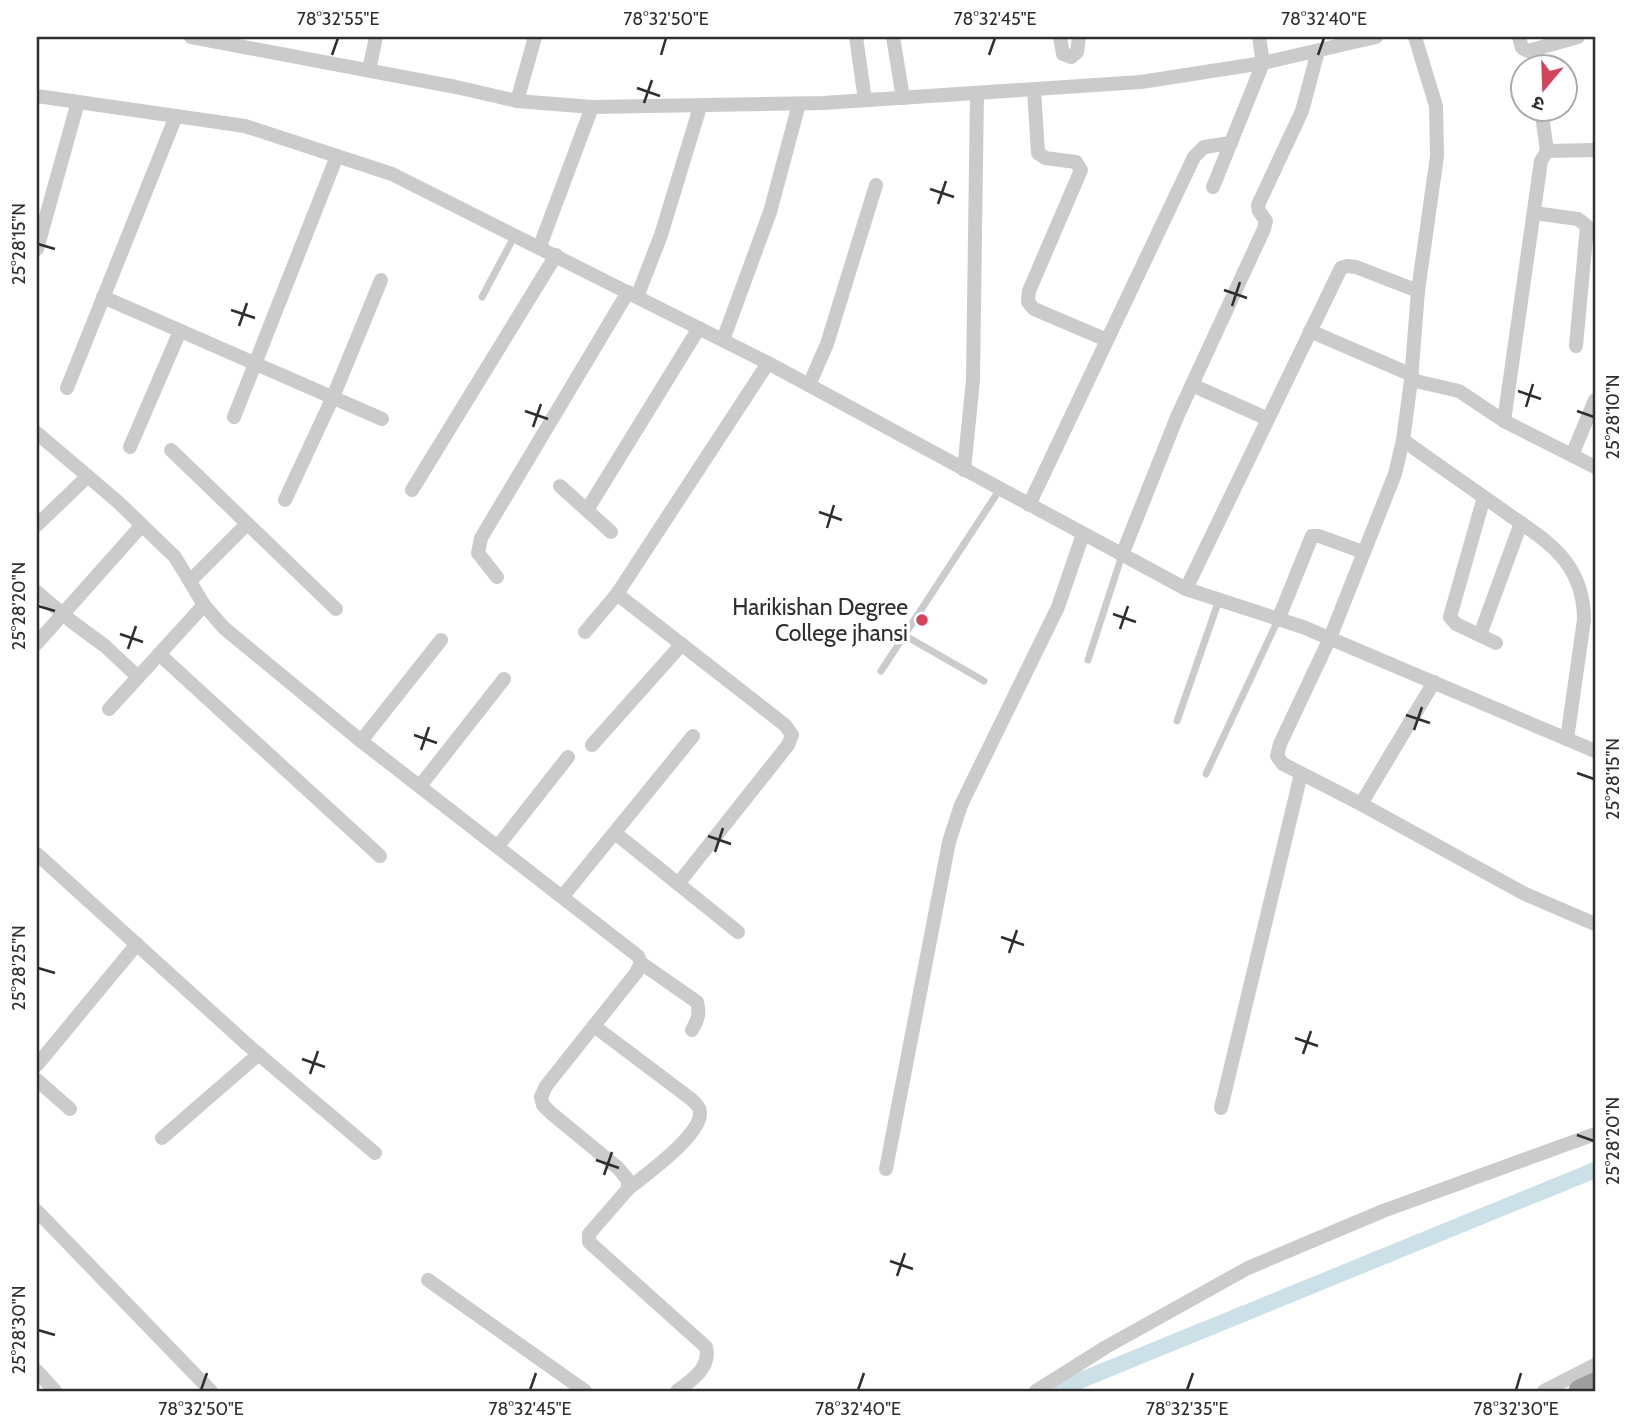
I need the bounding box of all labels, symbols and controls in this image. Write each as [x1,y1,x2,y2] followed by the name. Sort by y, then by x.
[297,8,379,30] text: 78°32'55"E
[623,8,709,30] text: 78°32'50"E
[953,8,1037,30] text: 78°32'45"E
[1281,8,1367,30] text: 78°32'40"E
[1510,52,1580,122] north arrow
[1529,91,1548,116] text: उ
[8,203,30,285] text: 25°28'15"N
[1602,375,1624,459] text: 25°28'10"N
[8,562,30,650] text: 25°28'20"N
[732,593,908,647] place label: Harikishan Degree College jhansi
[914,612,930,628] marker: Harikishan Degree College jhansi
[1602,738,1624,820] text: 25°28'15"N
[8,925,30,1011] text: 25°28'25"N
[1602,1097,1624,1185] text: 25°28'20"N
[8,1286,30,1374] text: 25°28'30"N
[158,1398,244,1420] text: 78°32'50"E
[488,1398,572,1420] text: 78°32'45"E
[815,1398,901,1420] text: 78°32'40"E
[1146,1398,1228,1420] text: 78°32'35"E
[1473,1398,1559,1420] text: 78°32'30"E

